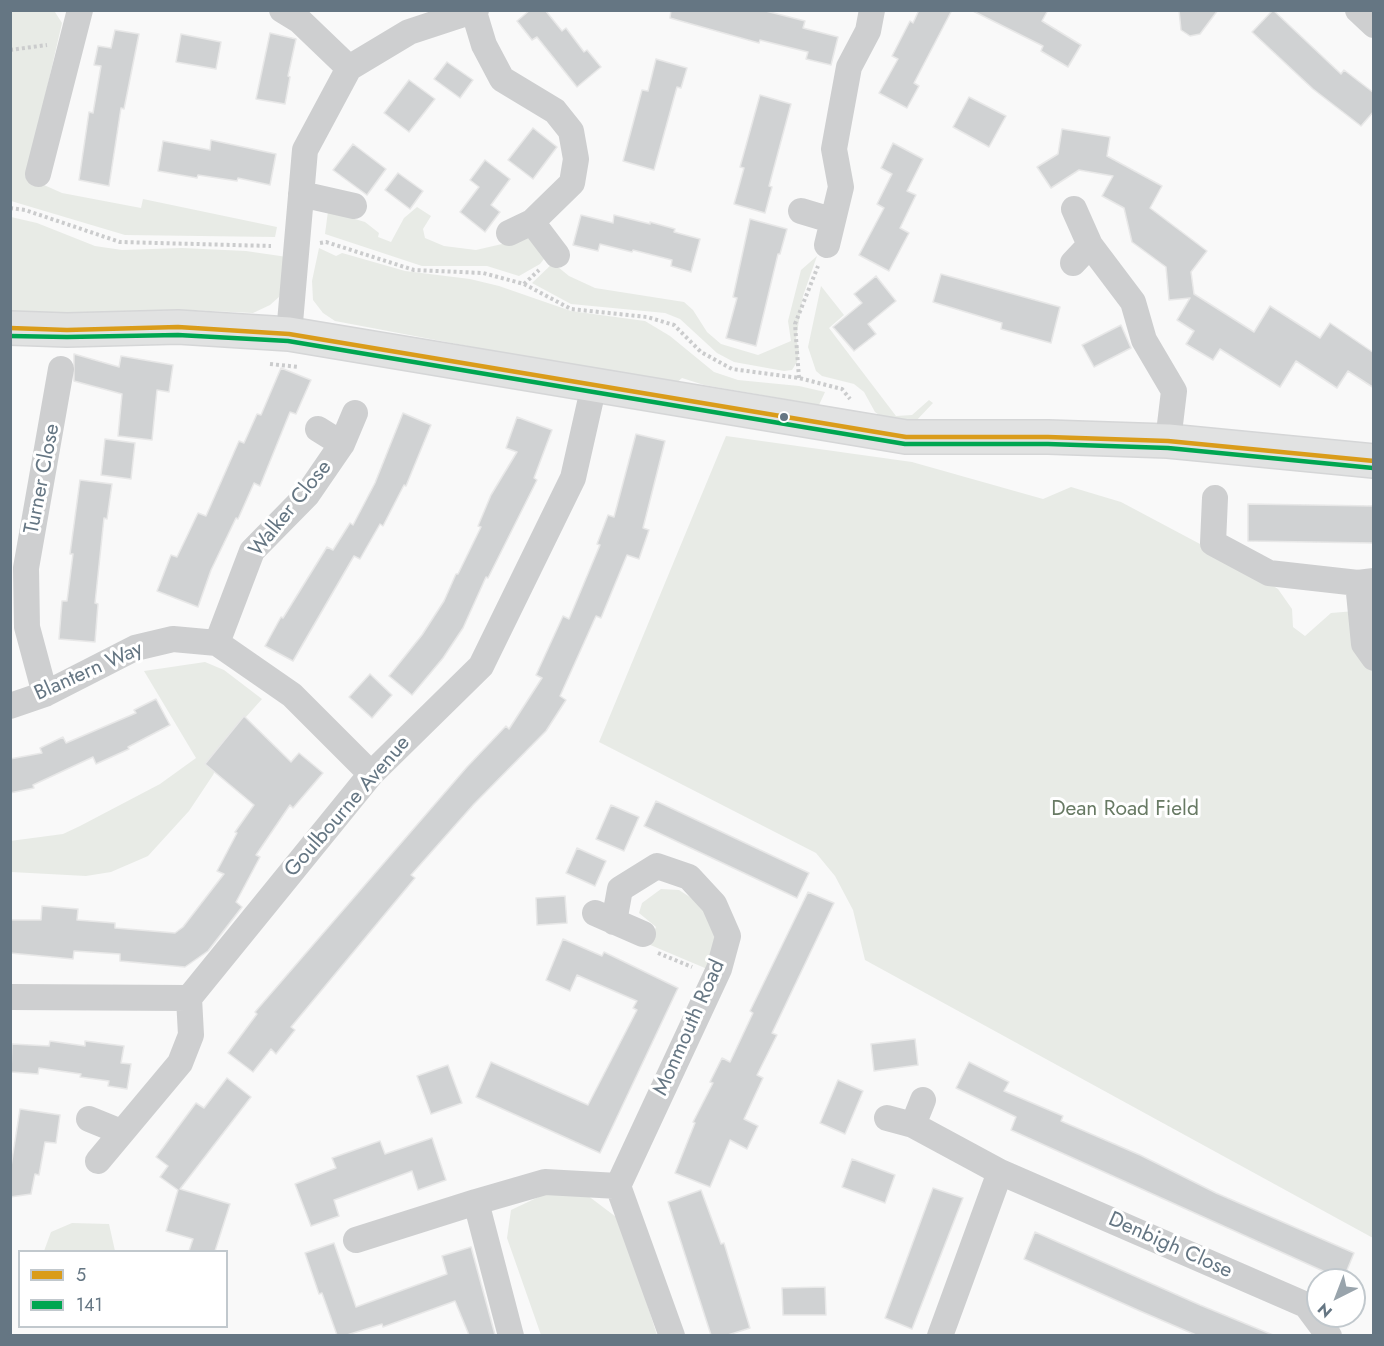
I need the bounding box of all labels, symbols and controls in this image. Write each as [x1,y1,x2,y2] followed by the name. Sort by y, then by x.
[778,411,790,423] unlabelled marker
[20,422,66,536] street label: Turner Close
[244,456,338,562] street label: Walker Close
[31,637,147,707] street label: Blantern Way
[280,731,416,883] street label: Goulbourne Avenue
[1051,797,1199,823] park label: Dean Road Field
[649,956,731,1100] street label: Monmouth Road
[1104,1207,1236,1285] street label: Denbigh Close
[18,1250,228,1328] legend
[76,1262,86,1288] text: 5
[1306,1268,1366,1328] north arrow
[76,1292,103,1318] text: 141
[1313,1297,1337,1323] text: N

